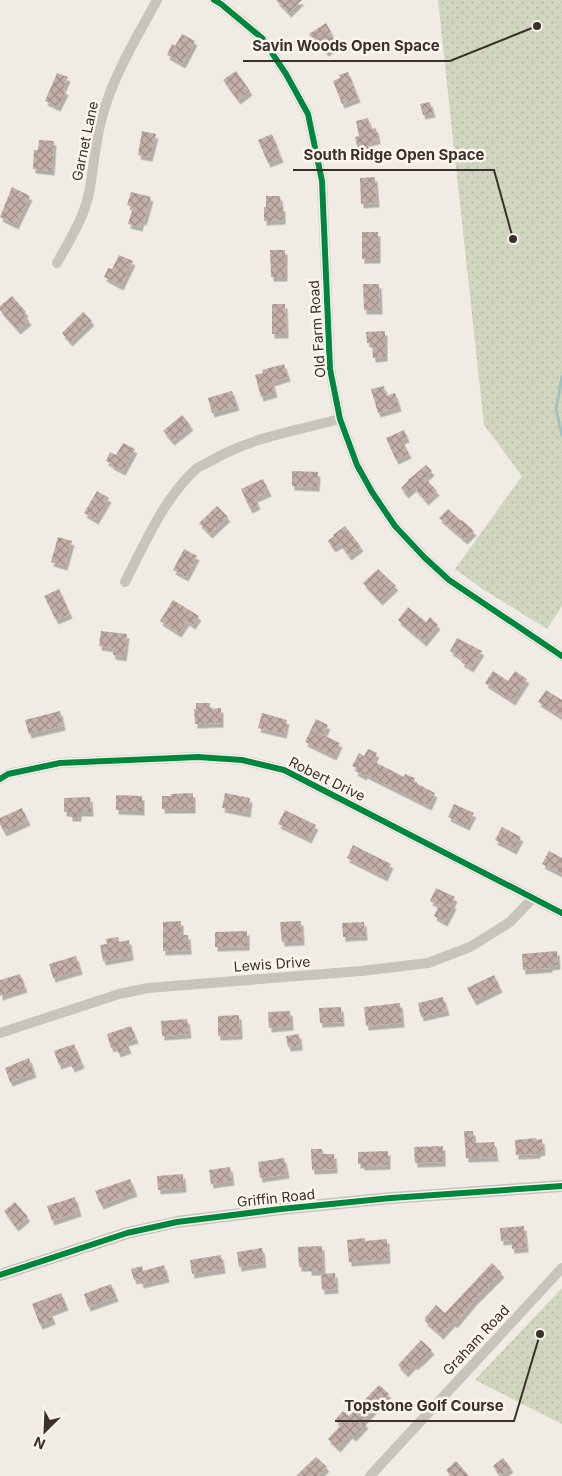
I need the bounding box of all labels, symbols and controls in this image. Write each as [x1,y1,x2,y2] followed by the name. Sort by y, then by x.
[243,31,450,61] callout: Savin Woods Open Space
[252,36,440,55] text: Savin Woods Open Space
[68,100,101,182] street label: Garnet Lane
[293,140,494,170] callout: South Ridge Open Space
[304,145,484,164] text: South Ridge Open Space
[305,280,328,378] street label: Old Farm Road
[286,753,368,804] street label: Robert Drive
[233,952,311,975] street label: Lewis Drive
[236,1185,316,1210] street label: Griffin Road
[439,1301,512,1378] street label: Graham Road
[335,1391,514,1421] callout: Topstone Golf Course
[344,1396,504,1415] text: Topstone Golf Course
[20,1406,70,1456] north arrow
[31,1433,48,1453] text: N

